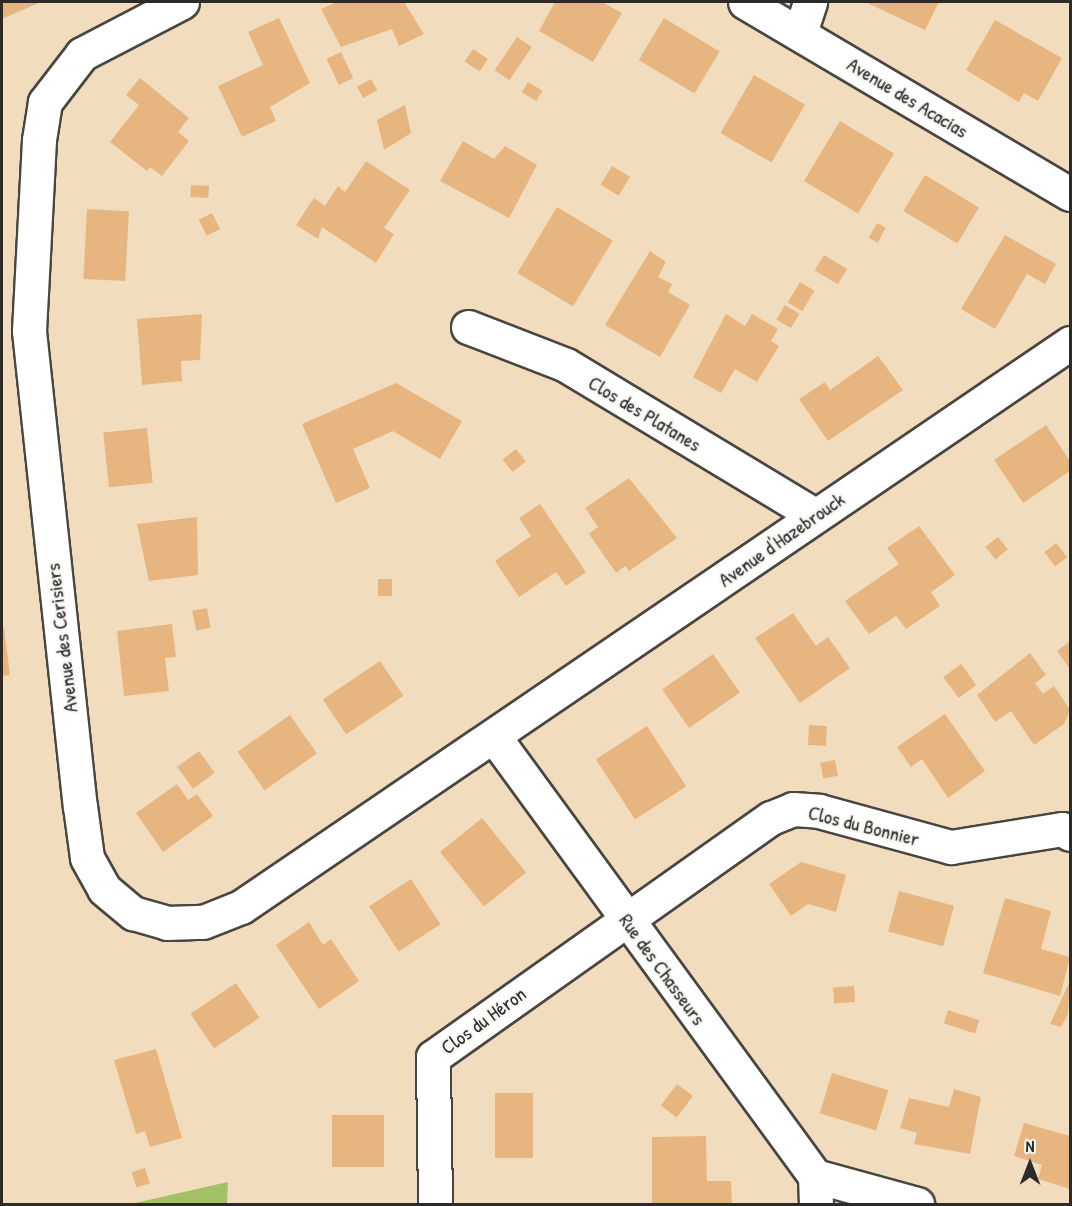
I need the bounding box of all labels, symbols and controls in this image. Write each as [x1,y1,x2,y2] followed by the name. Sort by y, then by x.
[843,52,973,142] street label: Avenue des Acacias
[584,370,706,456] street label: Clos des Platanes
[713,487,849,591] street label: Avenue d'Hazebrouck
[40,562,82,714] street label: Avenue des Cerisiers
[806,800,922,850] street label: Clos du Bonnier
[615,909,711,1029] street label: Rue des Chasseurs
[436,981,530,1059] street label: Clos du Héron
[1000,1134,1060,1194] north arrow
[1026,1135,1034,1157] text: N

